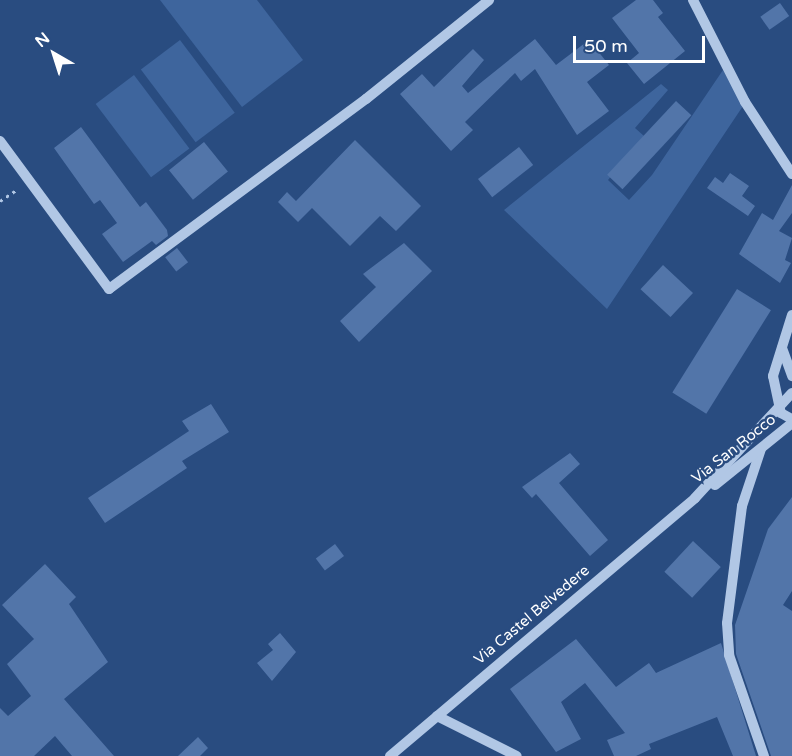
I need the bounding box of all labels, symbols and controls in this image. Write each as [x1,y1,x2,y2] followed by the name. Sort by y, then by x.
[24,24,84,84] north arrow
[576,24,708,62] scale bar
[31,28,54,52] text: N
[584,35,628,57] text: 50 m
[688,411,780,487] street label: Via San Rocco
[471,562,593,668] street label: Via Castel Belvedere

